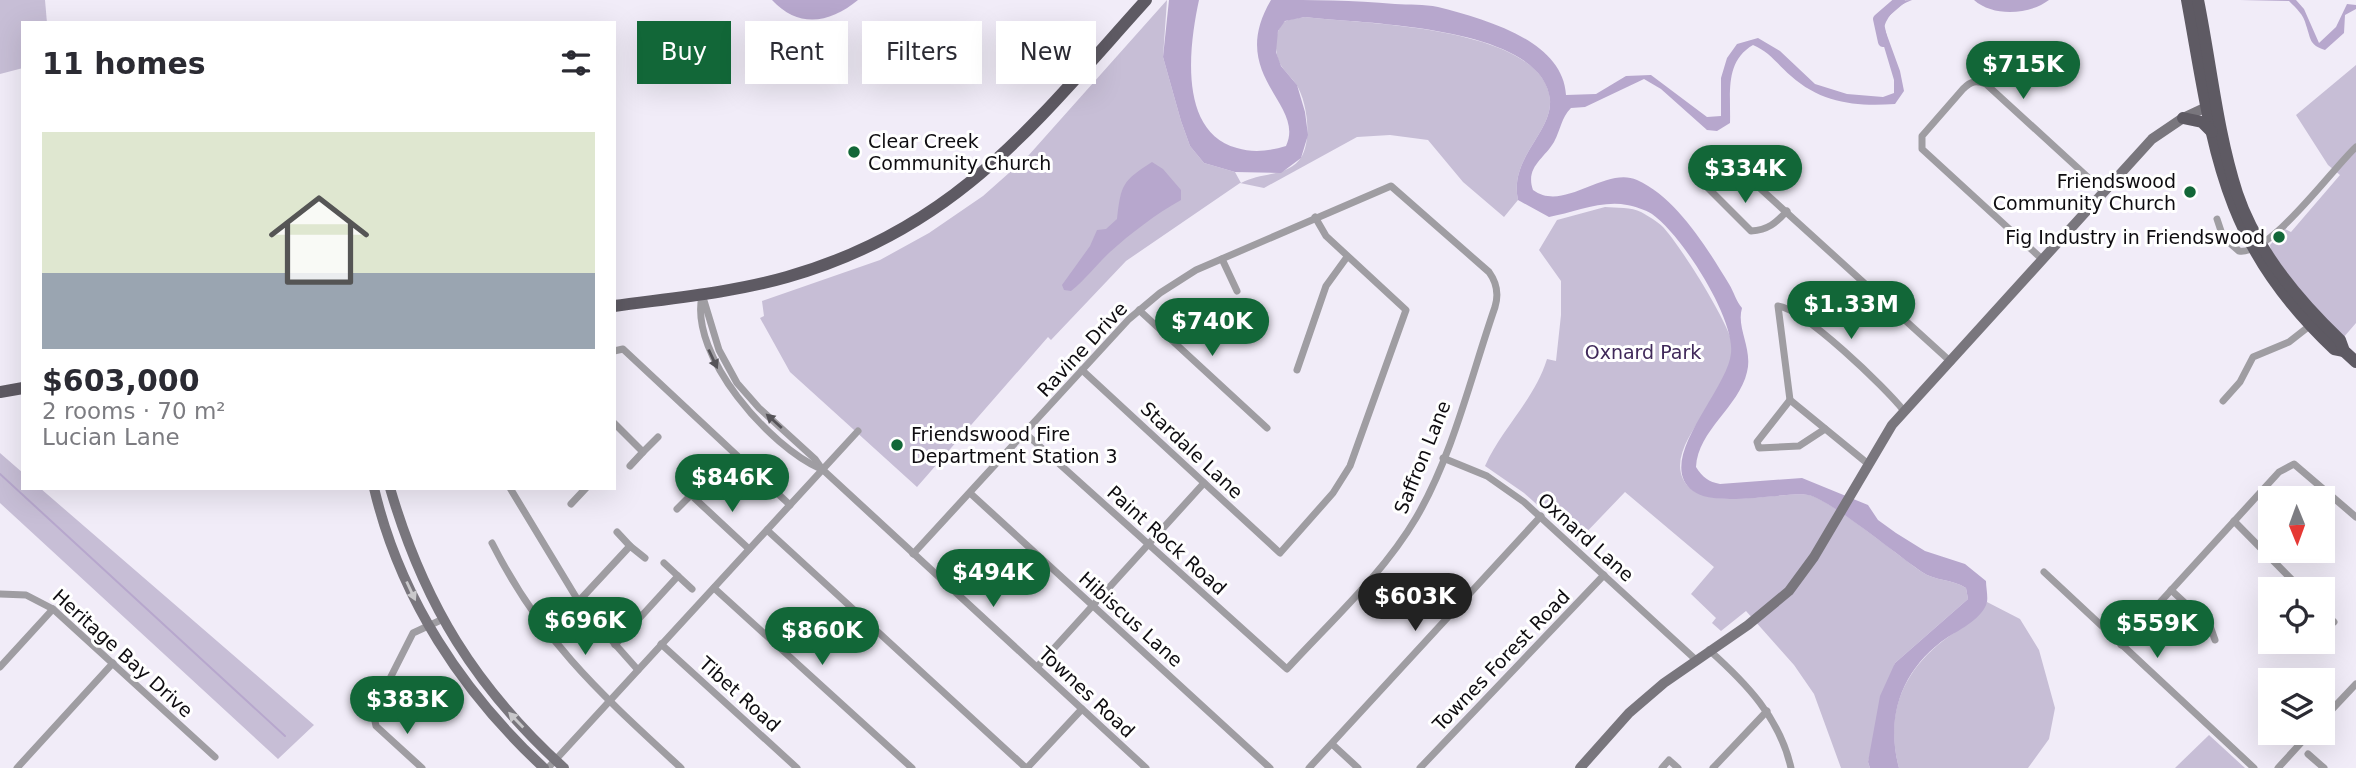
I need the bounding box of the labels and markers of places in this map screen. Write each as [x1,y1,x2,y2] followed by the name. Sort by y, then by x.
[1974,42,2072,101] pin: $715K
[868,130,1051,174] place label: Clear Creek Community Church
[846,144,862,160] marker: Clear Creek Community Church
[1696,146,1794,205] pin: $334K
[1993,170,2176,214] place label: Friendswood Community Church
[2182,184,2198,200] marker: Friendswood Community Church
[2005,226,2265,248] place label: Fig Industry in Friendswood
[2271,229,2287,245] marker: Fig Industry in Friendswood
[1794,282,1908,341] pin: $1.33M
[1163,298,1261,358] pin: $740K
[911,423,1118,467] place label: Friendswood Fire Department Station 3
[889,437,905,453] marker: Friendswood Fire Department Station 3
[683,454,781,514] pin: $846K
[944,550,1042,609] pin: $494K
[1366,574,1464,633] pin: $603K
[536,598,634,657] pin: $696K
[2108,600,2206,660] pin: $559K
[773,608,871,667] pin: $860K
[358,676,456,736] pin: $383K

